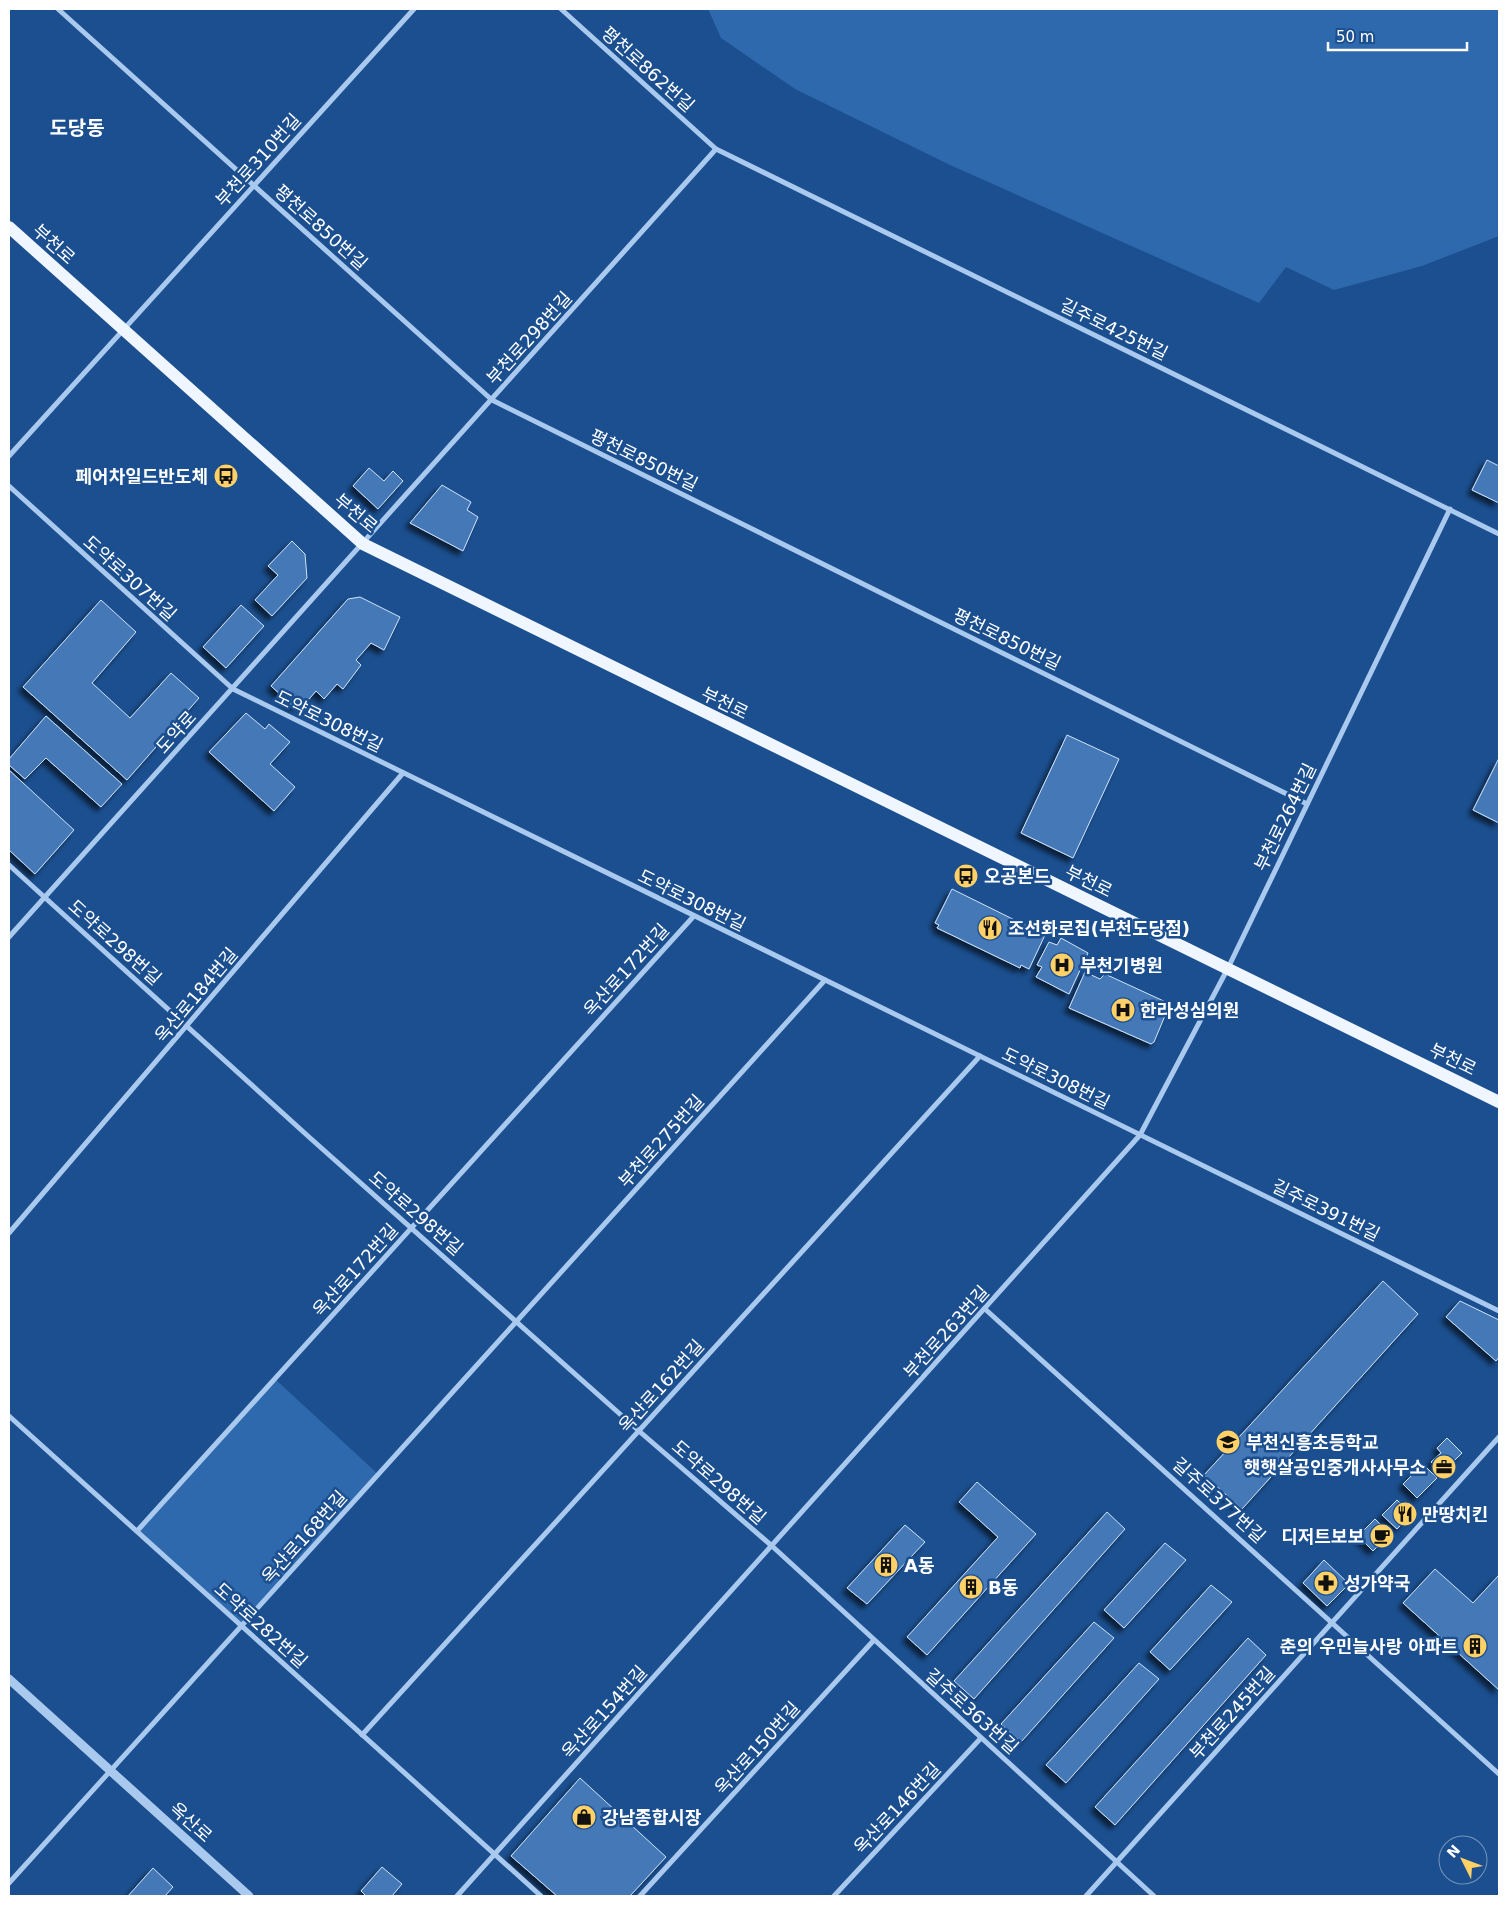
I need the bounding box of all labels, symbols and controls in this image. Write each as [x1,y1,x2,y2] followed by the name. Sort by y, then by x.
[1328,20,1467,52] scale bar
[597,22,699,116] street label: 평천로862번길
[1336,28,1374,46] text: 50 m
[211,109,305,211] street label: 부천로310번길
[49,116,105,140] district label: 도당동
[270,180,372,274] street label: 평천로850번길
[29,220,79,268] street label: 부천로
[482,287,576,389] street label: 부천로298번길
[1057,294,1171,364] street label: 길주로425번길
[587,425,701,495] street label: 평천로850번길
[213,463,239,489] bus stop icon: 페어차일드반도체
[76,466,208,487] place label: 페어차일드반도체
[330,489,382,537] street label: 부천로
[79,531,181,625] street label: 도약로307번길
[950,604,1064,674] street label: 평천로850번길
[698,683,752,723] street label: 부천로
[272,686,386,756] street label: 도약로308번길
[152,707,200,757] street label: 도약로
[1250,760,1320,874] street label: 부천로264번길
[1062,861,1116,901] street label: 부천로
[953,863,979,889] bus stop icon: 오공본드
[635,865,749,935] street label: 도약로308번길
[984,866,1050,887] place label: 오공본드
[64,895,166,989] street label: 도약로298번길
[977,915,1003,941] restaurant icon: 조선화로집(부천도당점)
[1008,918,1190,939] place label: 조선화로집(부천도당점)
[579,919,673,1021] street label: 옥산로172번길
[150,943,242,1047] street label: 옥산로184번길
[1049,952,1075,978] hospital icon: 부천기병원
[1080,955,1163,976] place label: 부천기병원
[1110,997,1136,1023] hospital icon: 한라성심의원
[1140,1000,1239,1021] place label: 한라성심의원
[1426,1039,1480,1079] street label: 부천로
[999,1043,1113,1113] street label: 도약로308번길
[614,1090,708,1192] street label: 부천로275번길
[365,1167,467,1259] street label: 도약로298번길
[1269,1175,1383,1245] street label: 길주로391번길
[308,1219,402,1321] street label: 옥산로172번길
[899,1281,993,1383] street label: 부천로263번길
[614,1335,708,1437] street label: 옥산로162번길
[1215,1429,1241,1455] school or university icon: 부천신흥초등학교
[1246,1432,1378,1453] place label: 부천신흥초등학교
[668,1436,770,1528] street label: 도약로298번길
[1168,1453,1270,1547] street label: 길주로377번길
[1431,1454,1457,1480] office icon: 햇햇살공인중개사사무소
[1244,1457,1426,1478] place label: 햇햇살공인중개사사무소
[257,1486,351,1588] street label: 옥산로168번길
[1392,1501,1418,1527] restaurant icon: 만땅치킨
[1422,1504,1488,1525] place label: 만땅치킨
[1369,1523,1395,1549] cafe icon: 디저트보보
[1281,1526,1364,1547] place label: 디저트보보
[873,1552,899,1578] building icon: A동
[904,1555,935,1576] place label: A동
[1313,1570,1339,1596] pharmacy icon: 성가약국
[1344,1573,1410,1594] place label: 성가약국
[958,1574,984,1600] building icon: B동
[988,1577,1018,1598] place label: B동
[210,1578,312,1672] street label: 도약로282번길
[1462,1633,1488,1659] building icon: 춘의 우민늘사랑 아파트
[1280,1636,1458,1657] place label: 춘의 우민늘사랑 아파트
[557,1661,651,1763] street label: 옥산로154번길
[1185,1662,1279,1764] street label: 부천로245번길
[921,1664,1023,1758] street label: 길주로363번길
[710,1697,804,1799] street label: 옥산로150번길
[849,1758,945,1858] street label: 옥산로146번길
[166,1798,216,1846] street label: 옥산로
[571,1804,597,1830] shop icon: 강남종합시장
[602,1807,702,1828] place label: 강남종합시장
[1438,1835,1488,1885] north arrow
[1443,1842,1463,1861] text: N

